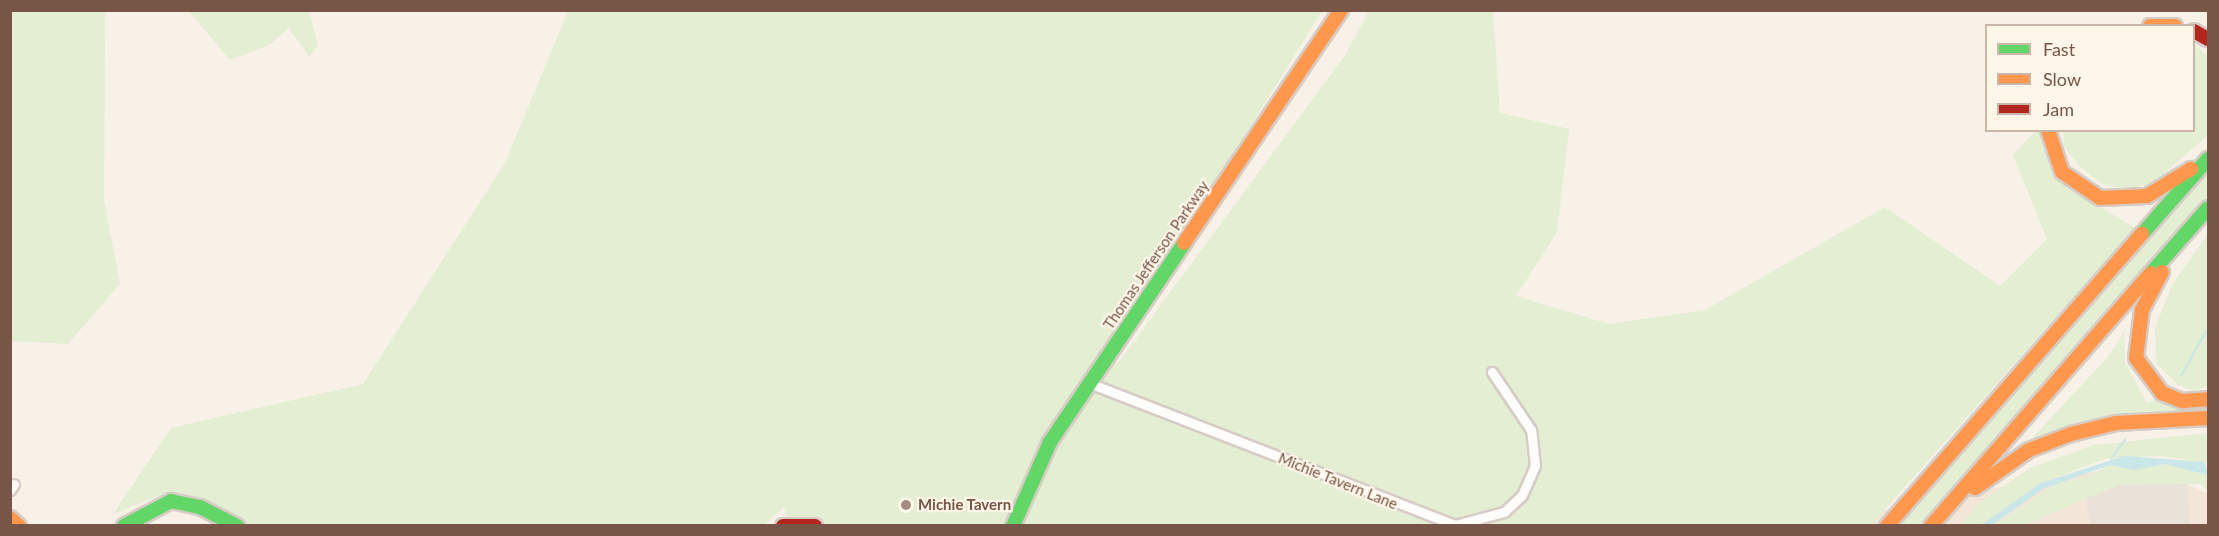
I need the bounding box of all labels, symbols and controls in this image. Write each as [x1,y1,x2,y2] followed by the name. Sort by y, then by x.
[1985,24,2195,132] legend
[2043,38,2075,60] text: Fast
[2043,68,2081,90] text: Slow
[2043,98,2074,120] text: Jam
[1099,177,1213,333] street label: Thomas Jefferson Parkway
[1276,449,1400,513] street label: Michie Tavern Lane
[918,496,1012,514] place label: Michie Tavern
[899,498,913,512] marker: Michie Tavern

